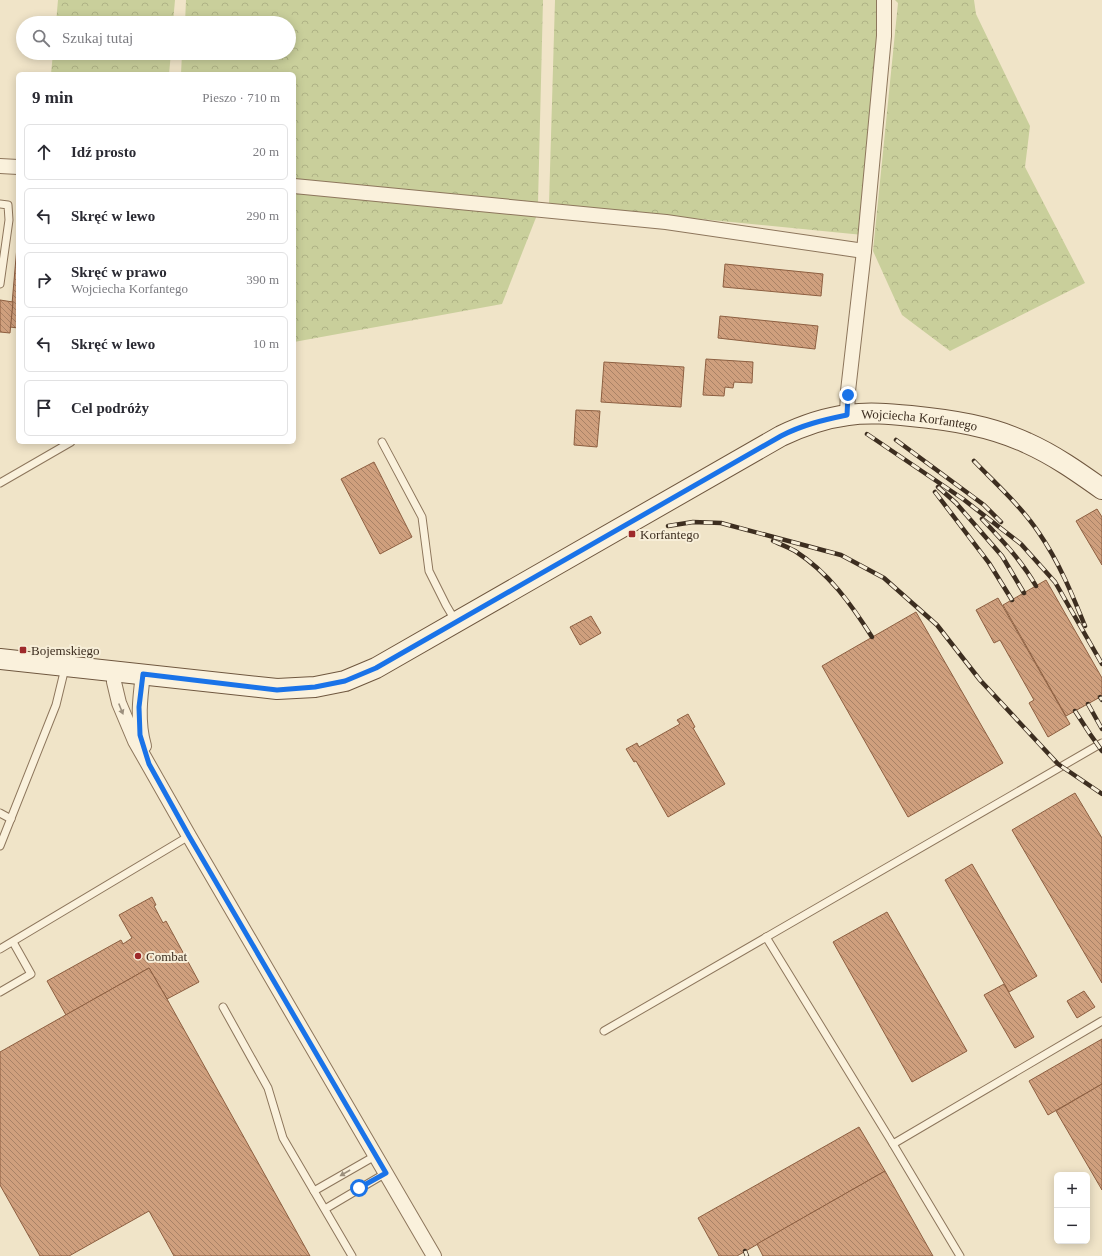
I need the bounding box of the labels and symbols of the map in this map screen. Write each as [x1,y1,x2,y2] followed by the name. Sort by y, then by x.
[839,386,857,404] route end
[861,406,979,434] street label: Wojciecha Korfantego
[640,527,699,542] place label: Korfantego
[627,529,637,539] marker: Korfantego
[31,643,100,658] place label: Bojemskiego
[18,645,28,655] marker: Bojemskiego
[119,703,125,715] one-way arrow
[146,949,188,964] place label: Combat
[133,951,143,961] marker: Combat
[339,1170,351,1177] one-way arrow
[350,1179,368,1197] route start

